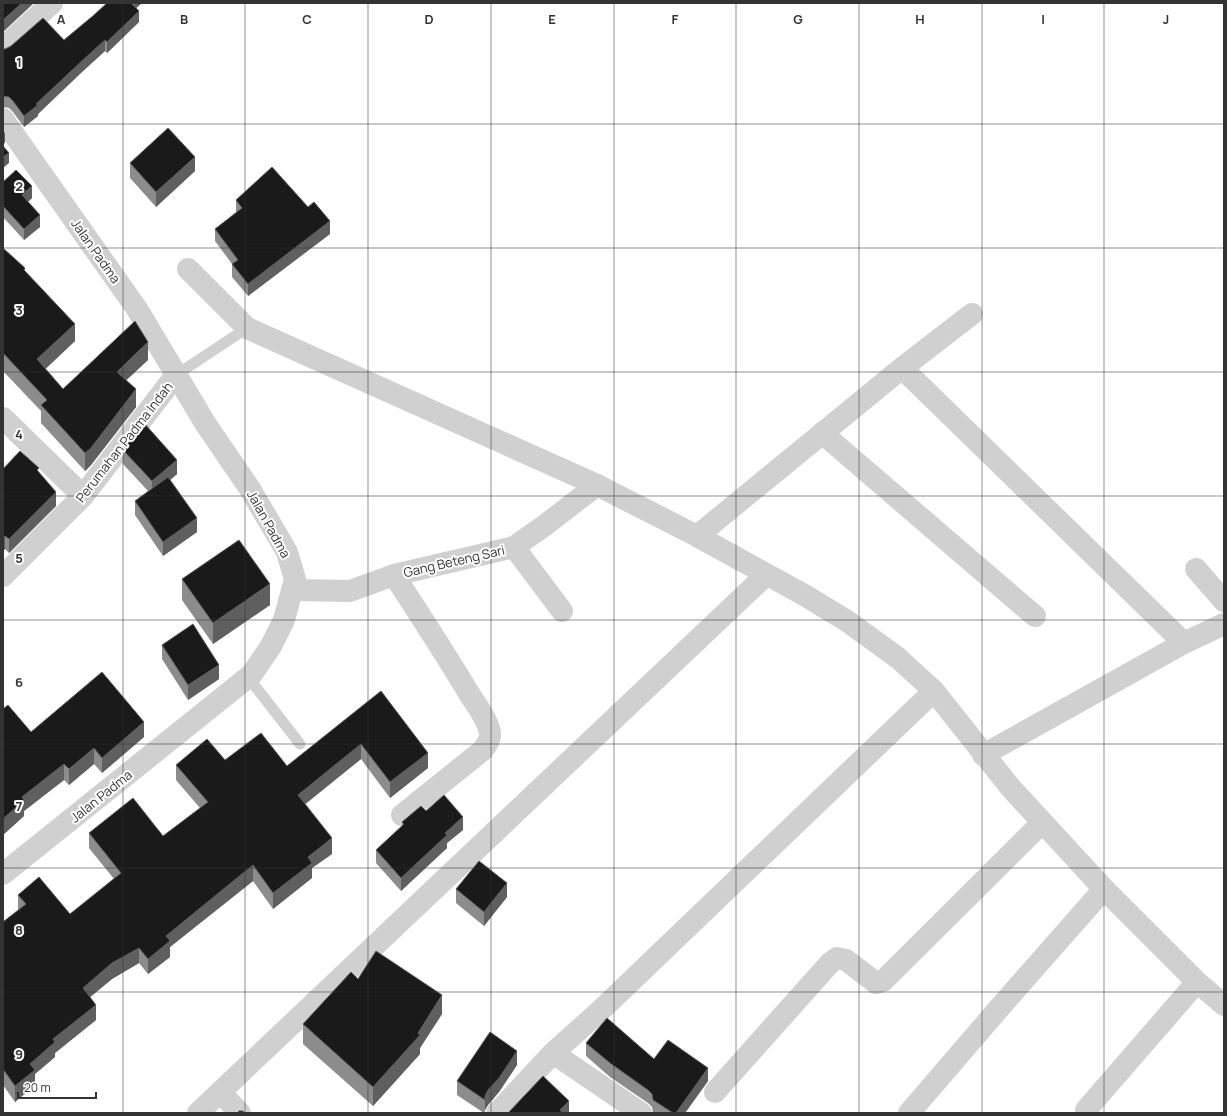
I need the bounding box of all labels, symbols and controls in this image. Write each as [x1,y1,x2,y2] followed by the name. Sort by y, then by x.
[57,10,66,28] text: A
[180,10,188,28] text: B
[302,10,312,28] text: C
[424,10,434,28] text: D
[548,10,556,28] text: E
[672,10,679,28] text: F
[793,10,803,28] text: G
[915,10,925,28] text: H
[1041,10,1045,28] text: I
[1163,10,1169,28] text: J
[16,53,22,71] text: 1
[15,177,23,195] text: 2
[67,215,125,287] street label: Jalan Padma
[15,301,23,319] text: 3
[71,378,177,506] street label: Perumahan Padma Indah
[15,425,23,443] text: 4
[243,487,295,561] street label: Jalan Padma
[402,541,506,581] street label: Gang Beteng Sari
[15,549,23,567] text: 5
[15,673,23,691] text: 6
[66,766,136,826] street label: Jalan Padma
[16,797,23,815] text: 7
[15,921,23,939] text: 8
[15,1045,23,1063] text: 9
[18,1074,96,1100] scale bar
[24,1079,51,1096] text: 20 m

